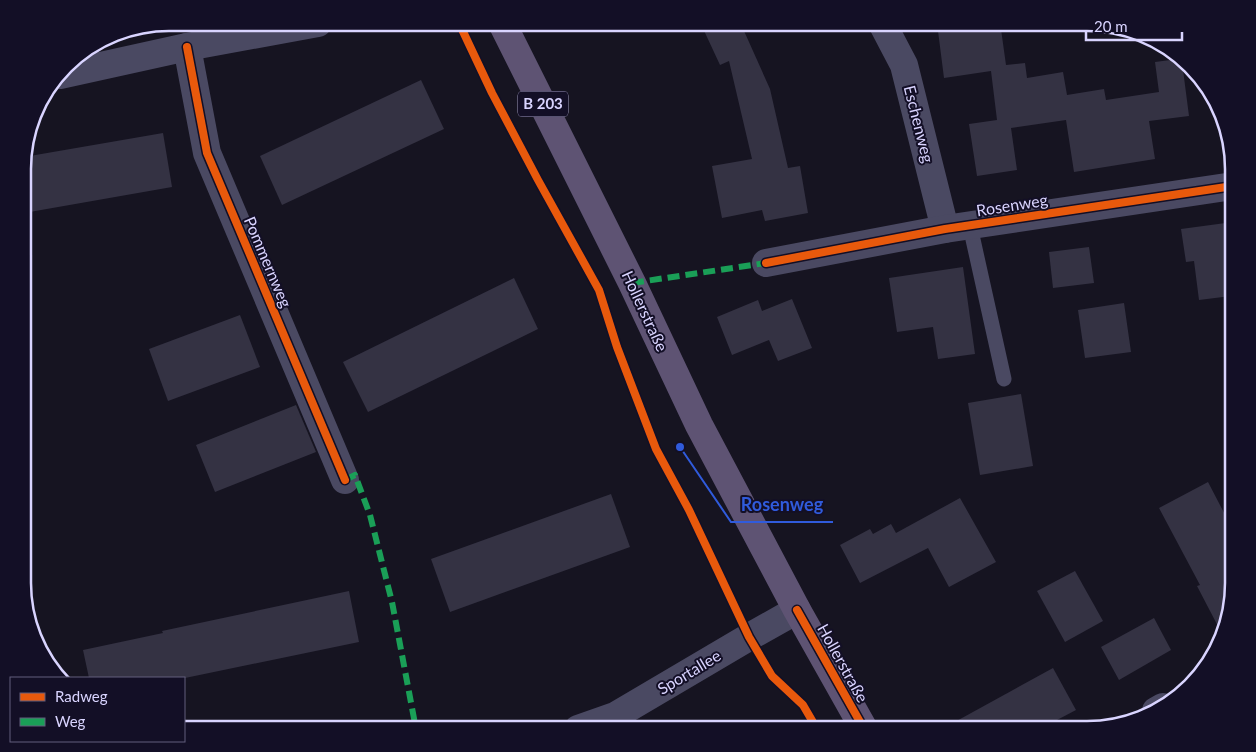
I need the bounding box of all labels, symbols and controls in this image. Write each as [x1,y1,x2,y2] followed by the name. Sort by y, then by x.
[1086,10,1182,42] scale bar
[1094,17,1128,35] text: 20 m
[901,83,938,165] street label: Eschenweg
[518,92,568,116] road number: B 203
[975,189,1049,220] street label: Rosenweg
[241,213,296,310] street label: Pommernweg
[618,267,672,354] street label: Hollerstraße
[731,489,833,522] callout: Rosenweg
[741,493,824,515] text: Rosenweg
[814,620,873,705] street label: Hollerstraße
[654,645,724,698] street label: Sportallee
[10,677,185,742] legend
[55,687,108,705] text: Radweg
[55,712,86,730] text: Weg

